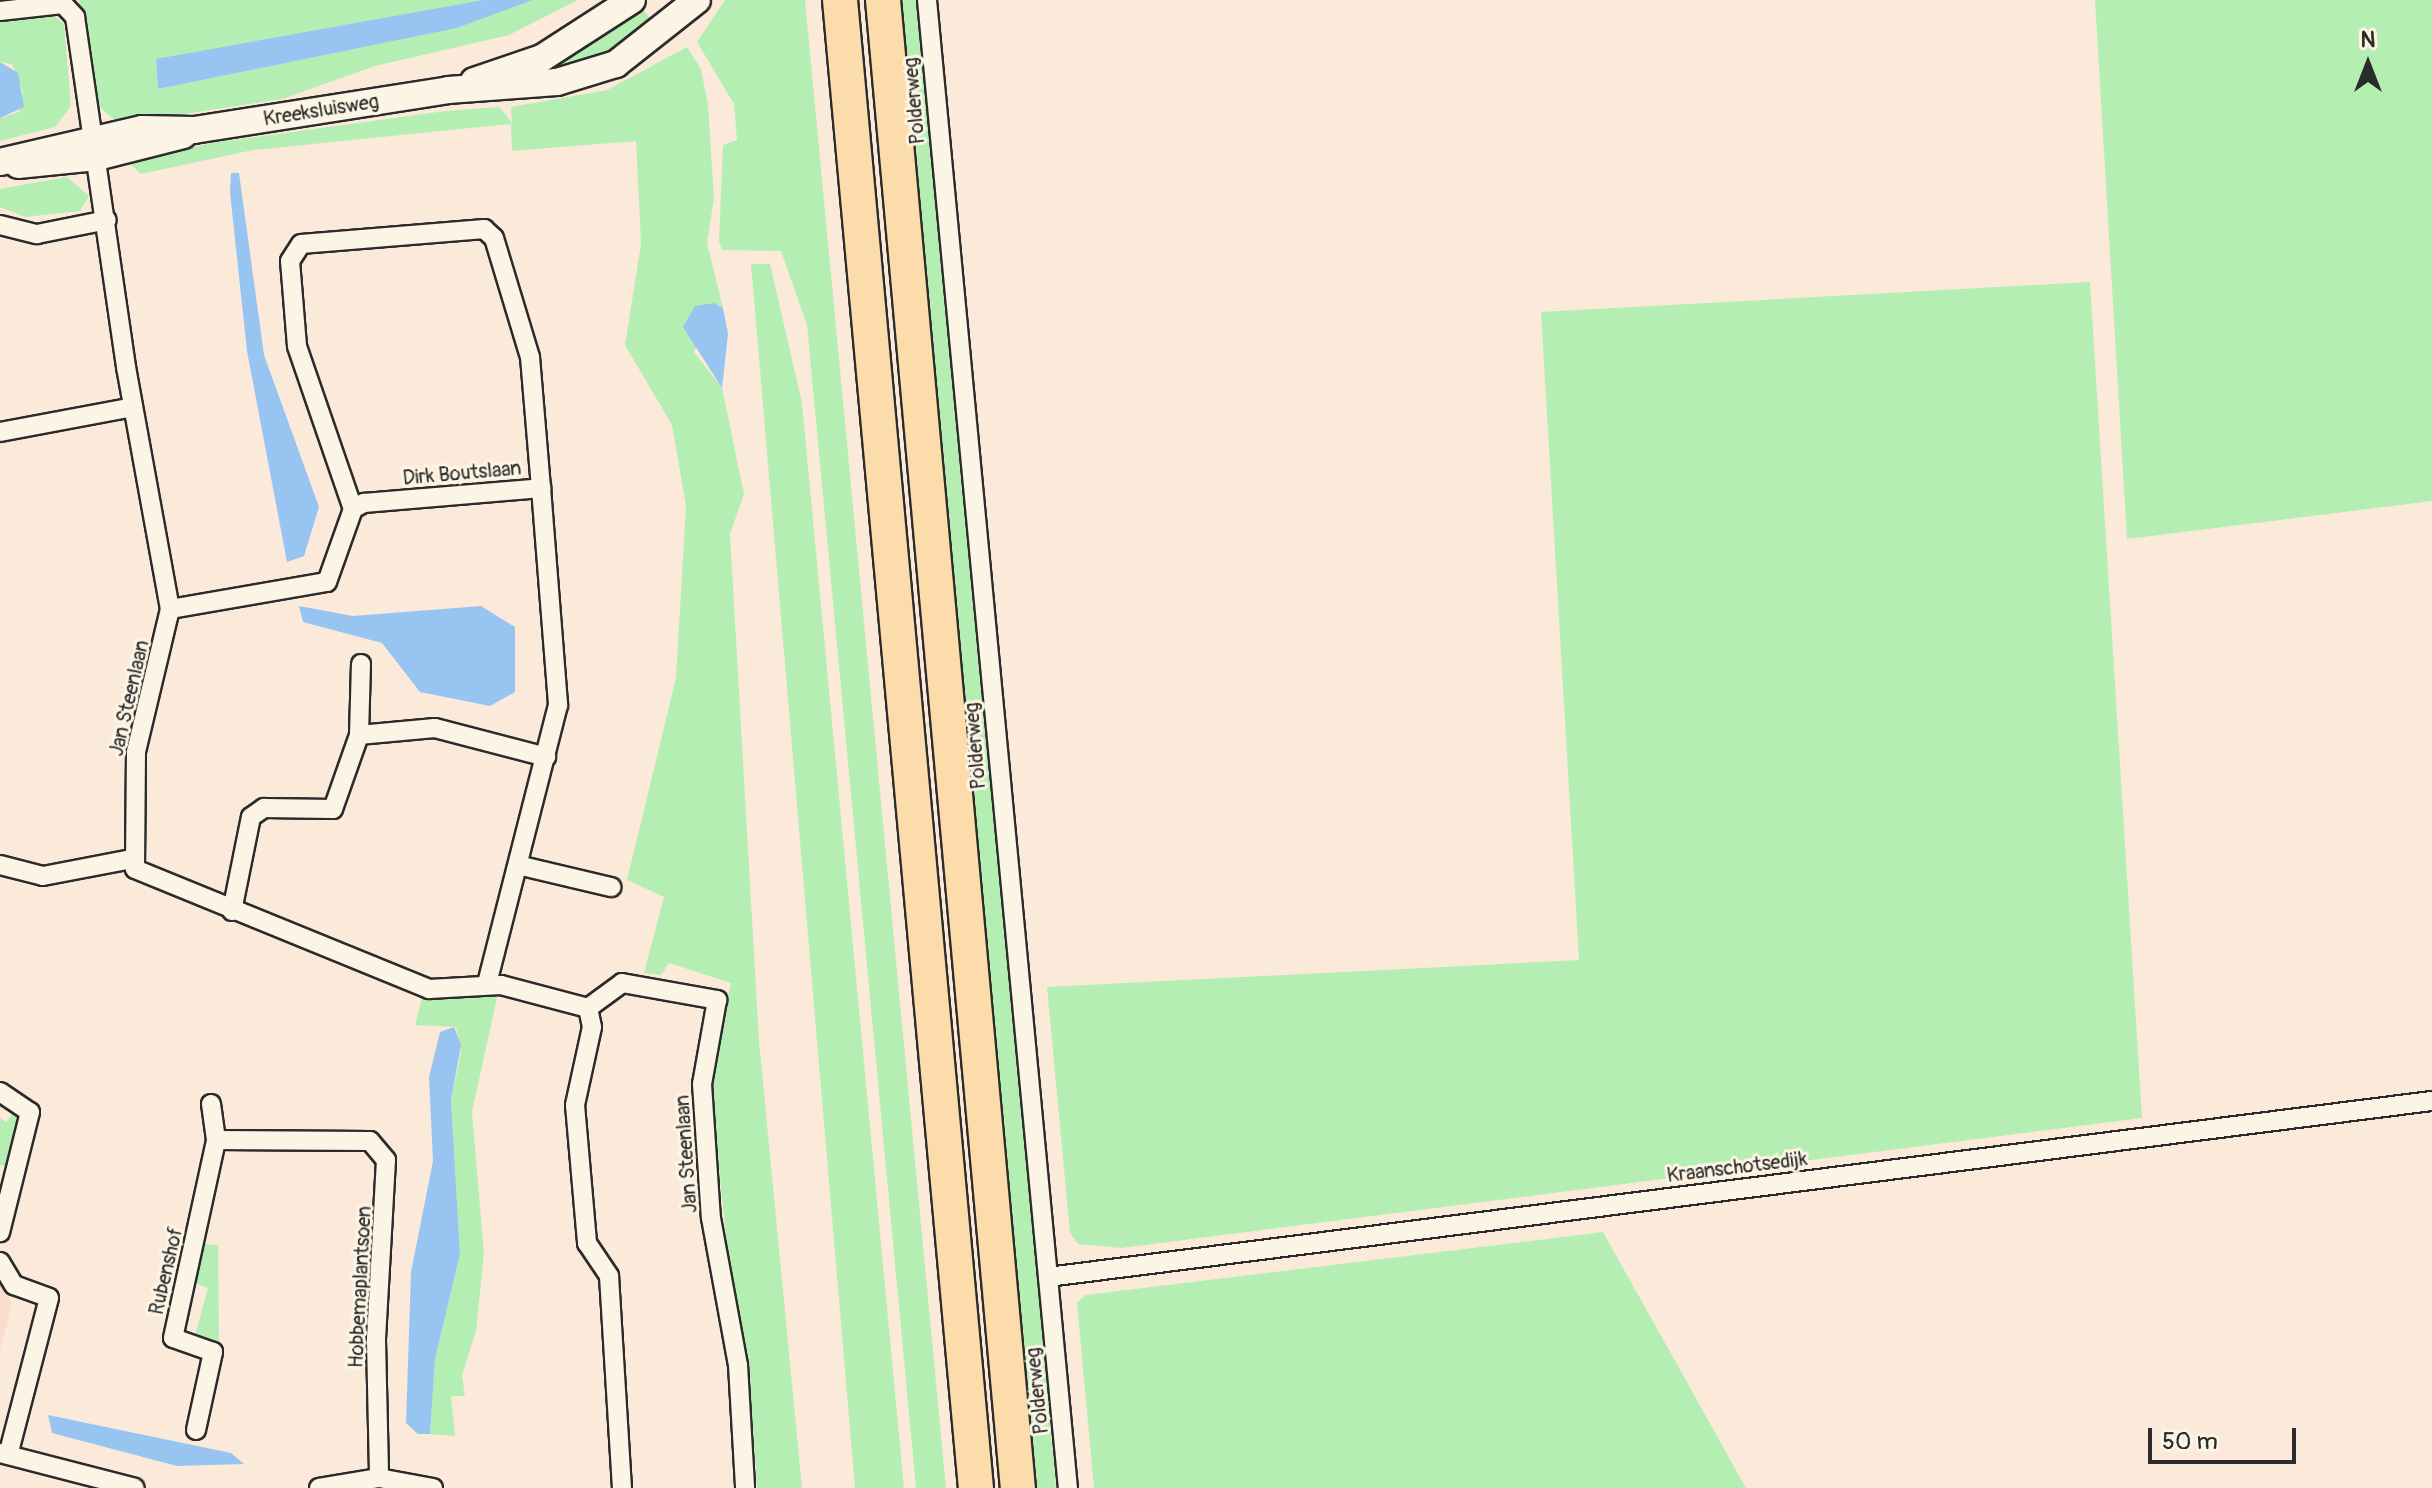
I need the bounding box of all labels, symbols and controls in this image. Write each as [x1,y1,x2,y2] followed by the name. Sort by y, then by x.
[2328,24,2408,104] north arrow
[2361,26,2375,54] text: N
[898,57,930,145] street label: Polderweg
[262,89,380,131] street label: Kreeksluisweg
[402,456,522,490] street label: Dirk Boutslaan
[104,638,154,758] street label: Jan Steenlaan
[959,702,991,790] street label: Polderweg
[670,1094,702,1214] street label: Jan Steenlaan
[1665,1146,1809,1188] street label: Kraanschotsedijk
[344,1205,376,1369] street label: Hobbemaplantsoen
[144,1225,188,1317] street label: Rubenshof
[1021,1347,1053,1435] street label: Polderweg
[2152,1412,2300,1462] scale bar
[2162,1427,2218,1456] text: 50 m

